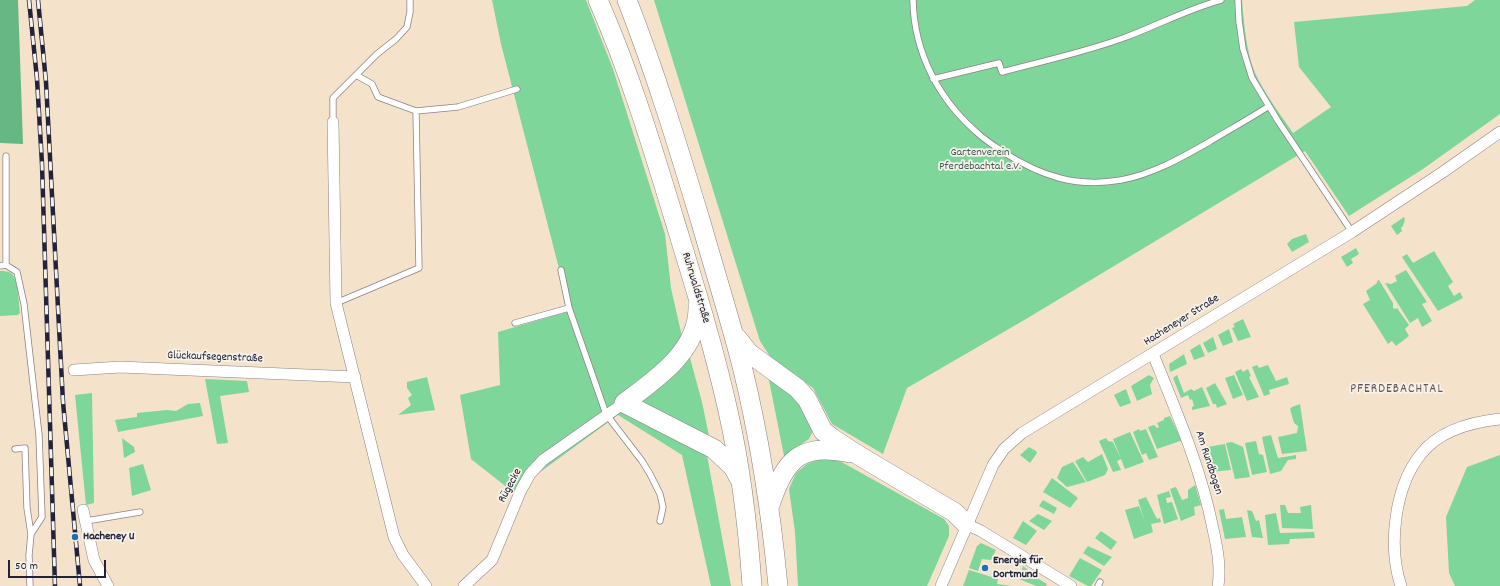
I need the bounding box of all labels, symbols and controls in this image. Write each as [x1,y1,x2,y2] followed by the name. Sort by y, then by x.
[939,146,1021,174] park label: Gartenverein Pferdebachtal e.V.
[677,251,713,325] street label: Ruhrwaldstraße
[1142,292,1222,350] street label: Hacheneyer Straße
[167,349,263,367] street label: Glückaufsegenstraße
[1350,382,1444,398] district label: PFERDEBACHTAL
[1191,429,1225,497] street label: Am Rundbogen
[496,466,526,506] street label: Rügecke
[83,530,135,544] place label: Hacheney U
[70,532,80,542] marker: Hacheney U
[10,552,108,578] scale bar
[993,554,1043,582] place label: Energie für Dortmund
[15,558,38,575] text: 50 m
[980,563,990,573] marker: Energie für Dortmund

